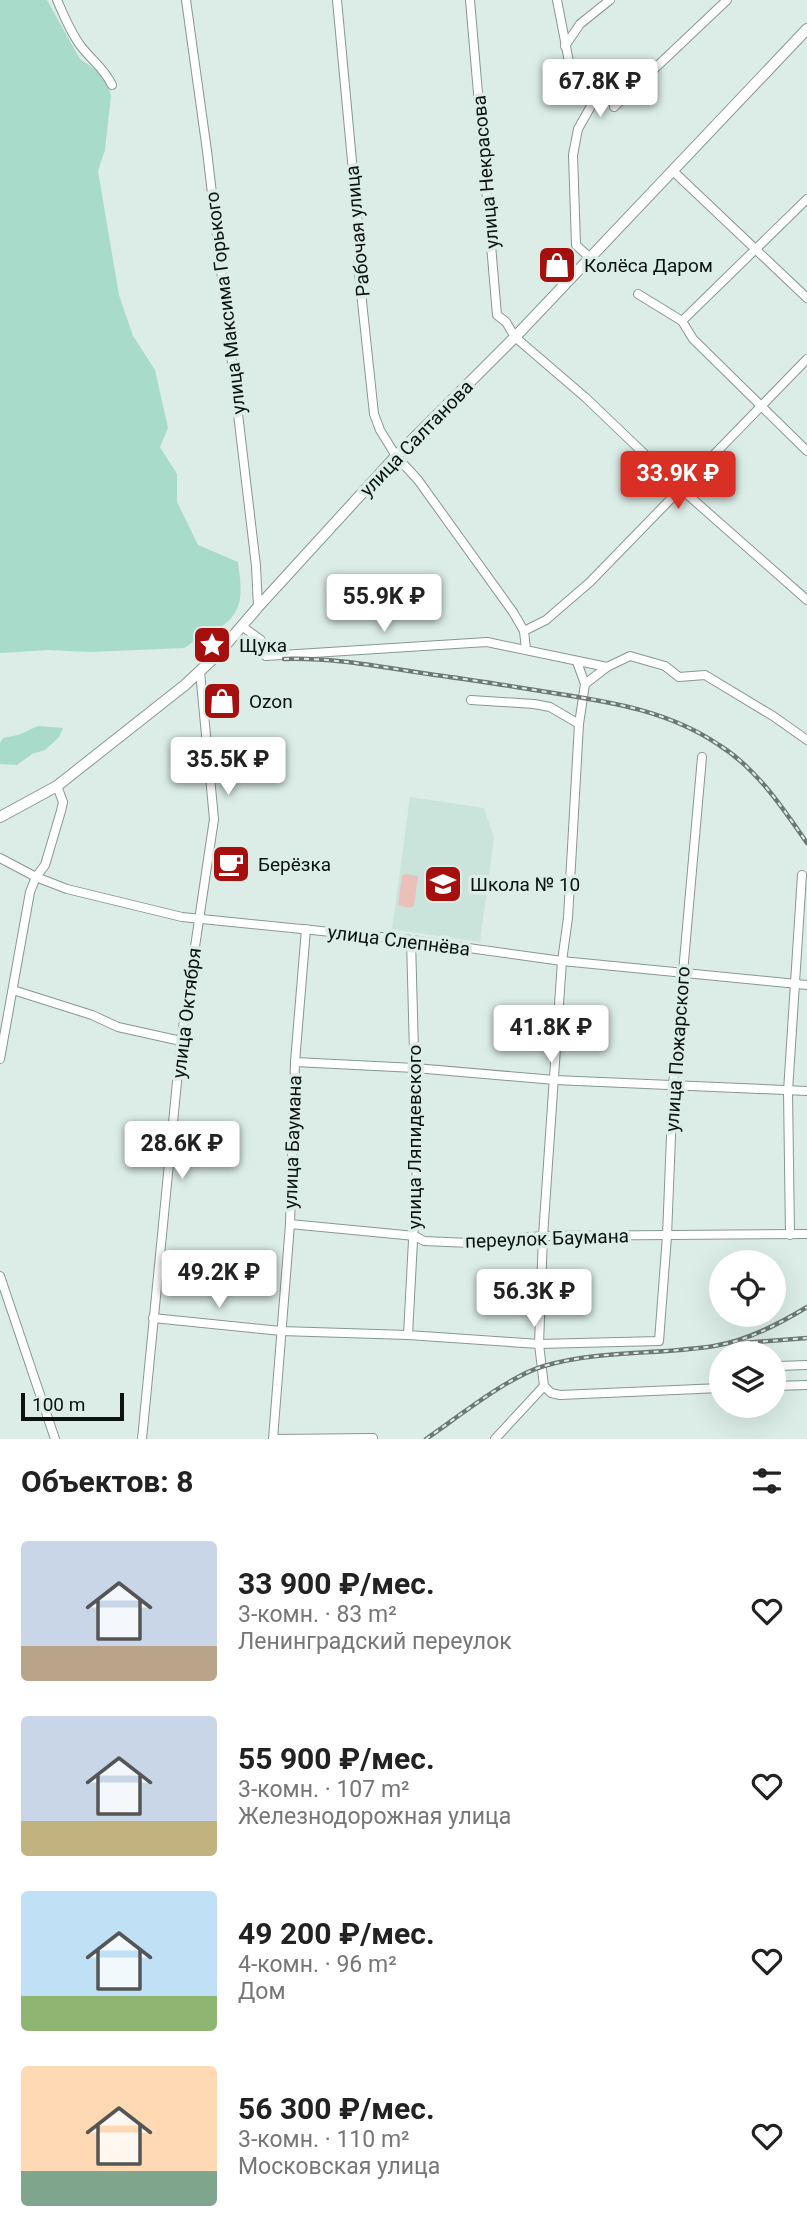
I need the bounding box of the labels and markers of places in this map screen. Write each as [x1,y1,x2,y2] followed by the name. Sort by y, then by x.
[535,60,665,119] pin: 67.8K ₽
[536,244,578,286] shop icon: Колёса Даром
[584,254,713,277] place label: Колёса Даром
[613,452,743,511] pin: 33.9K ₽
[319,574,449,634] pin: 55.9K ₽
[191,624,233,666] place icon: Щука
[239,634,287,657] place label: Щука
[201,680,243,722] shop icon: Ozon
[249,690,293,713] place label: Ozon
[163,738,293,797] pin: 35.5K ₽
[210,843,252,885] cafe icon: Берёзка
[258,853,331,876] place label: Берёзка
[422,863,464,905] school or university icon: Школа № 10
[470,873,580,896] place label: Школа № 10
[486,1006,616,1065] pin: 41.8K ₽
[117,1122,247,1181] pin: 28.6K ₽
[154,1250,284,1310] pin: 49.2K ₽
[469,1270,599,1329] pin: 56.3K ₽

